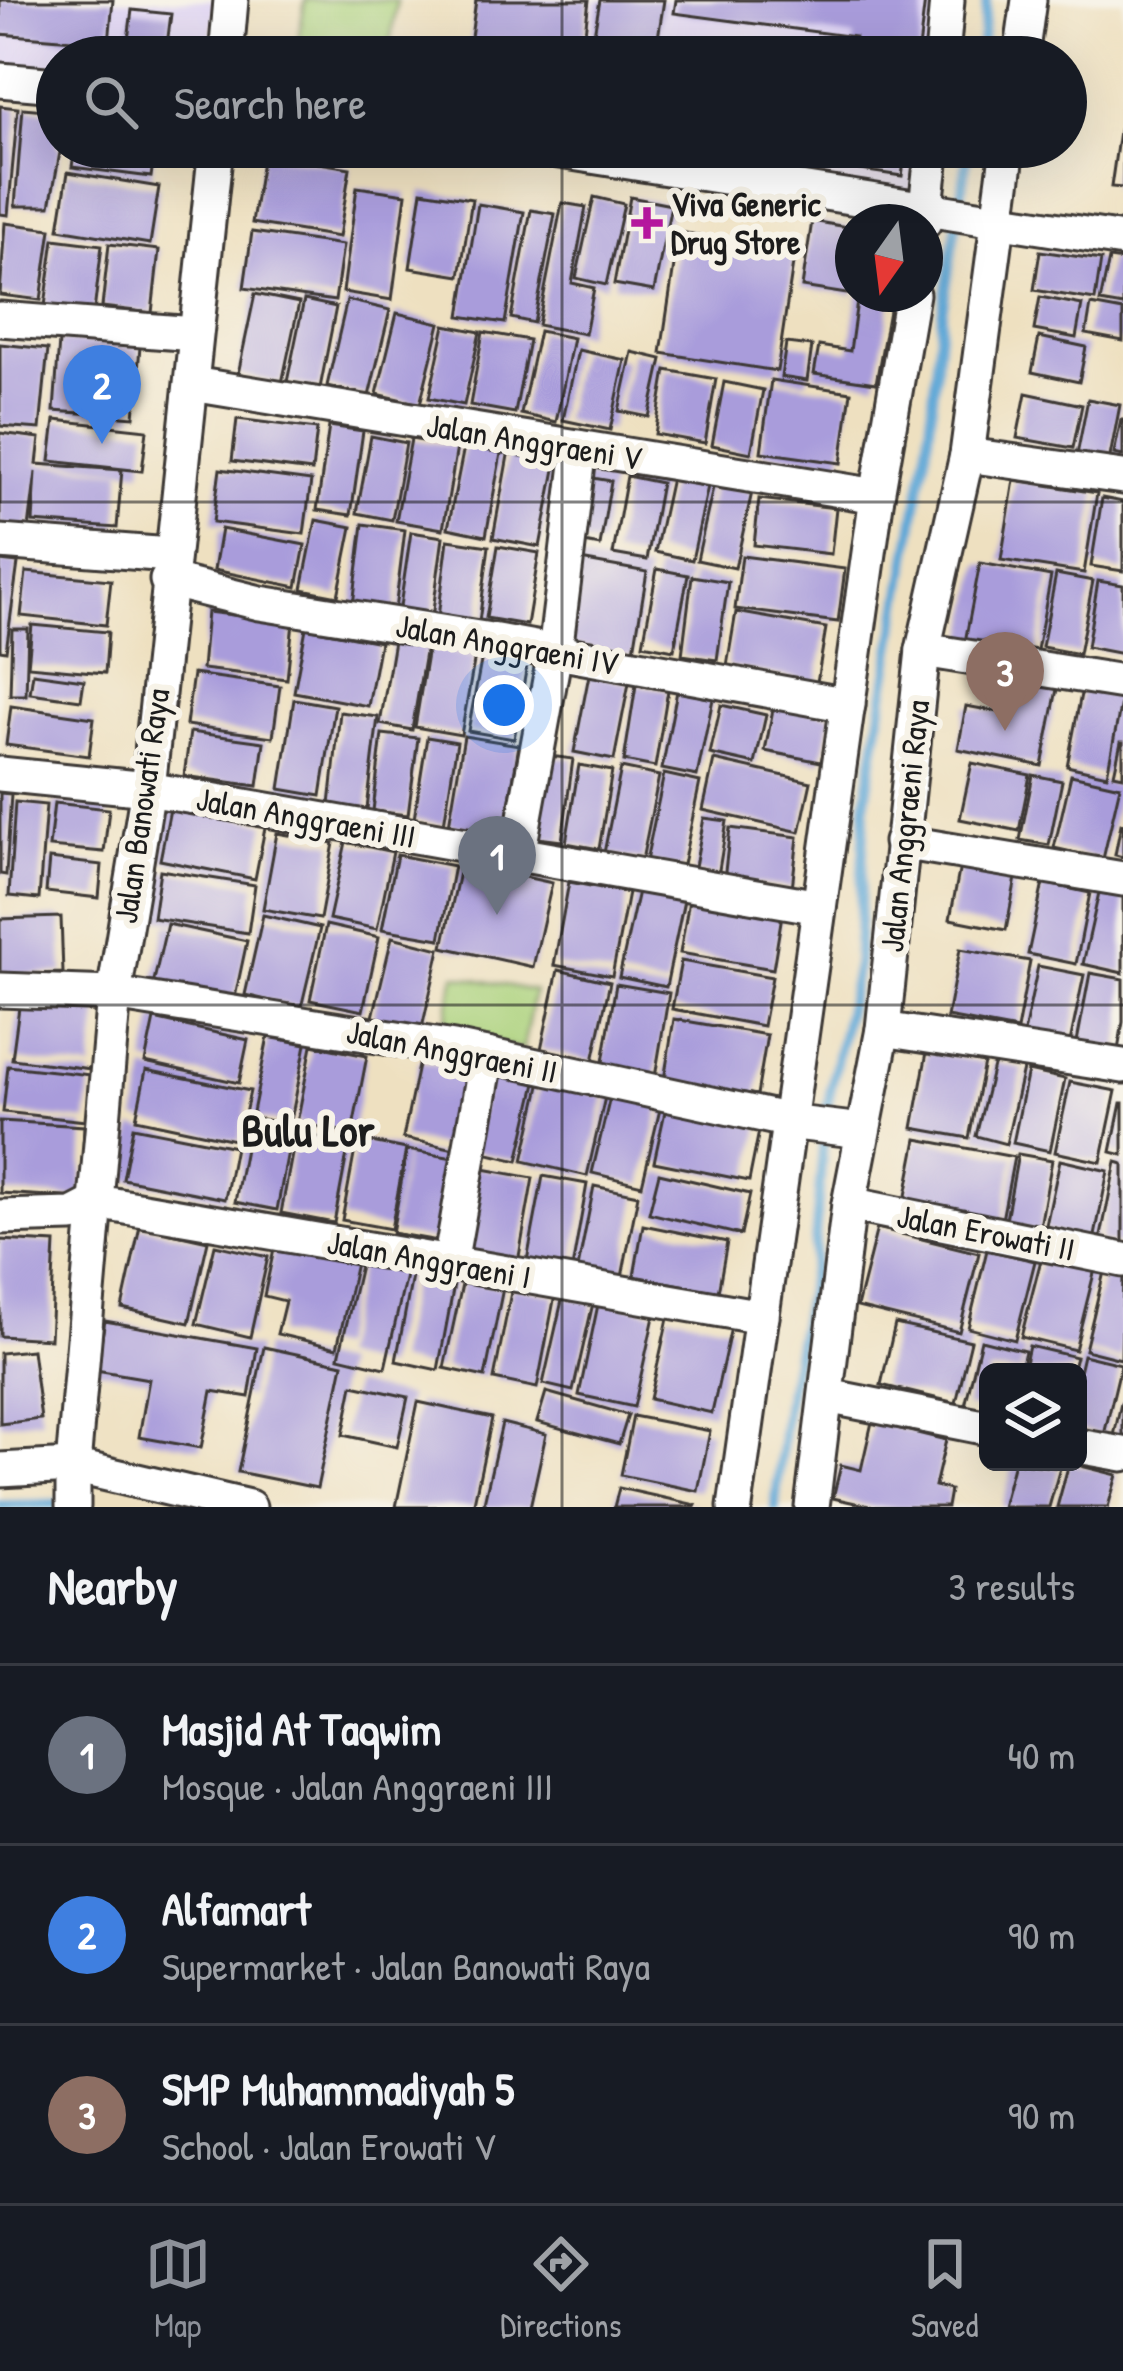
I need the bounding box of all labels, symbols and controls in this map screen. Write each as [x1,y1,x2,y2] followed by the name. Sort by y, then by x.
[36,36,1087,168] search box
[78,69,144,135] icon: search
[174,72,366,133] text: Search here
[671,182,822,266] place label: Viva Generic Drug Store
[835,204,943,312] north arrow
[634,210,660,236] marker: Viva Generic Drug Store
[63,345,141,444] pin: 2
[423,402,645,481] street label: Jalan Anggraeni V
[392,603,622,686] street label: Jalan Anggraeni IV
[966,632,1044,731] pin: 3
[474,675,534,735] your location
[103,686,180,926] street label: Jalan Banowati Raya
[869,698,940,954] street label: Jalan Anggraeni Raya
[193,776,419,859] street label: Jalan Anggraeni III
[458,816,536,915] pin: 1
[343,1009,561,1094] street label: Jalan Anggraeni II
[241,1099,375,1160] district label: Bulu Lor
[893,1193,1079,1271] street label: Jalan Erowati II
[323,1219,534,1300] street label: Jalan Anggraeni I
[979,1363,1087,1471] map controls
[979,1363,1087,1471] button: layers
[48,1551,178,1620] text: Nearby
[949,1559,1075,1612] text: 3 results
[162,1698,441,1759] text: Masjid At Taqwim
[80,1728,94,1781] text: 1
[1007,1728,1075,1781] text: 40 m
[162,1759,553,1812] text: Mosque · Jalan Anggraeni III
[162,1878,311,1939] text: Alfamart
[78,1908,96,1961] text: 2
[1008,1908,1075,1961] text: 90 m
[162,1939,650,1992] text: Supermarket · Jalan Banowati Raya
[162,2058,514,2119] text: SMP Muhammadiyah 5
[78,2088,96,2141] text: 3
[1008,2088,1075,2141] text: 90 m
[162,2119,495,2172] text: School · Jalan Erowati V
[145,2231,211,2347] tab: Map
[500,2231,622,2347] tab: Directions
[911,2231,978,2347] tab: Saved

